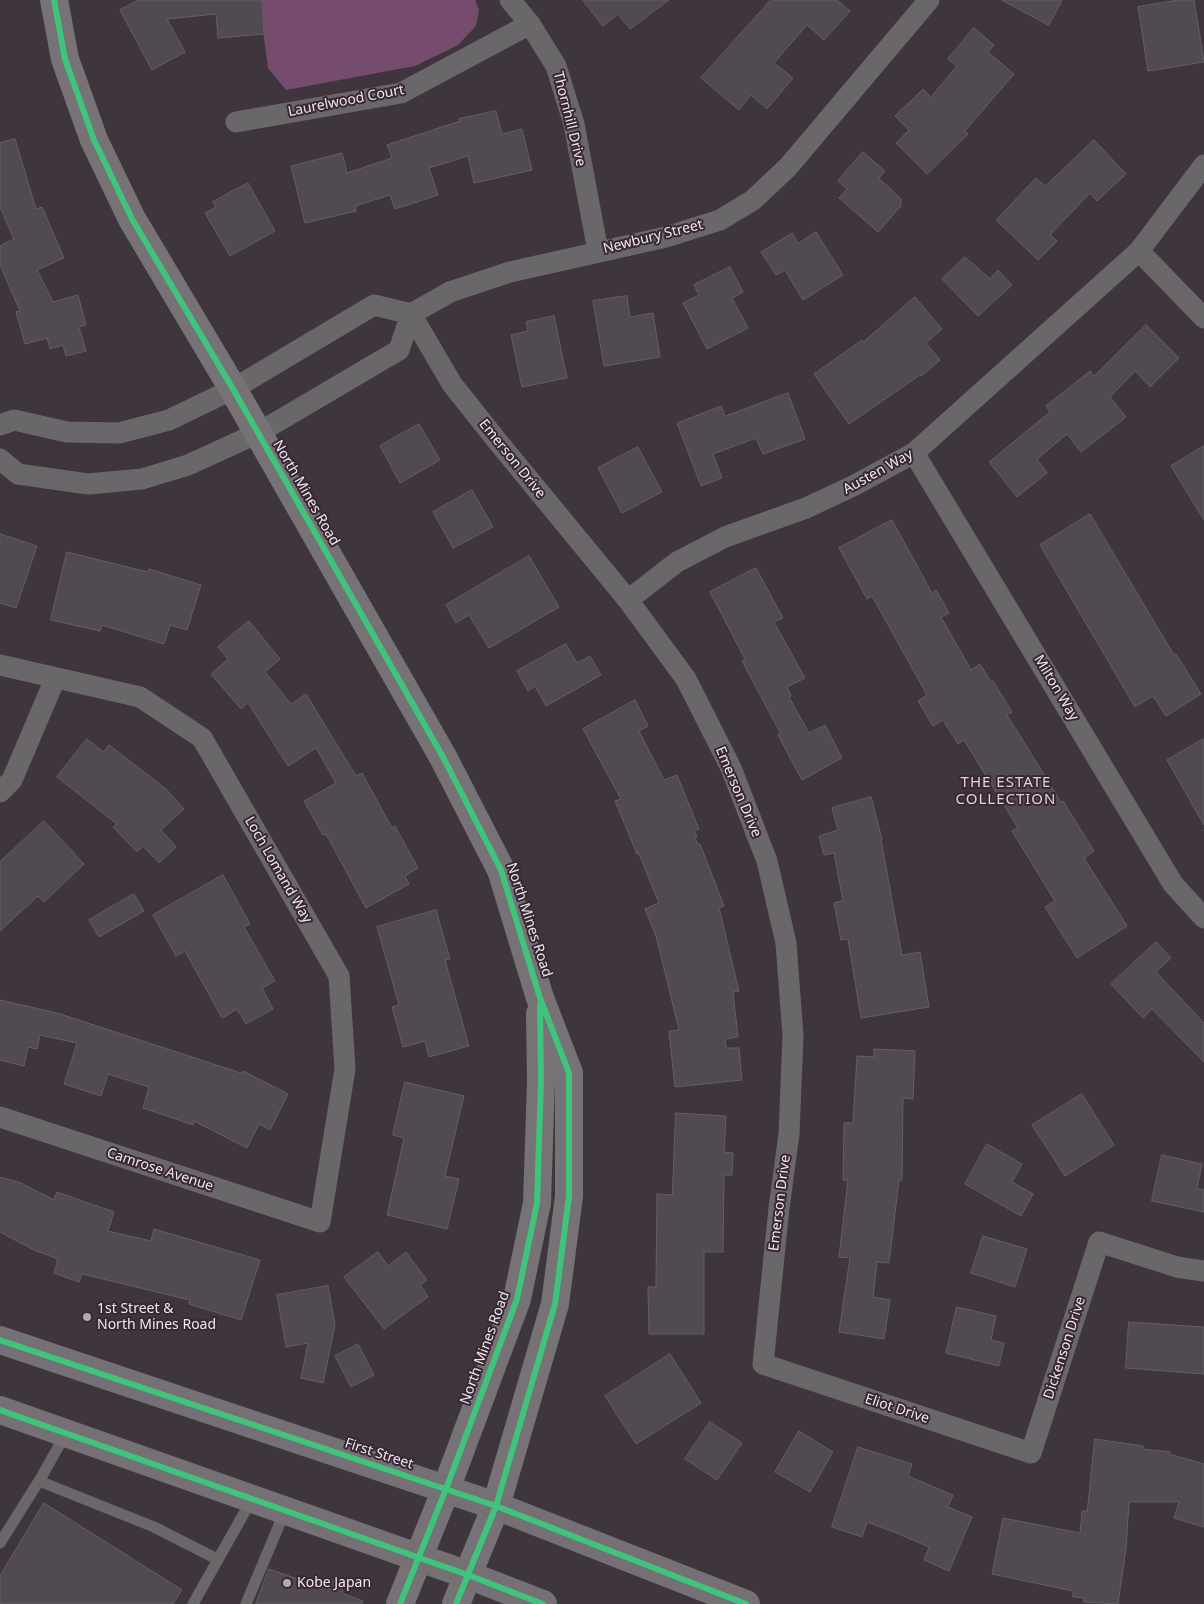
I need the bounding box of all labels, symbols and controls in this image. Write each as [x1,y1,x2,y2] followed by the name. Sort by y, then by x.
[549,70,589,168] street label: Thornhill Drive
[287,82,405,120] street label: Laurelwood Court
[601,216,705,258] street label: Newbury Street
[475,416,549,502] street label: Emerson Drive
[269,437,343,549] street label: North Mines Road
[840,446,916,498] street label: Austen Way
[1030,652,1082,724] street label: Milton Way
[711,744,765,840] street label: Emerson Drive
[954,774,1058,809] district label: THE ESTATE COLLECTION
[241,814,315,926] street label: Loch Lomand Way
[503,861,555,979] street label: North Mines Road
[105,1145,215,1195] street label: Camrose Avenue
[766,1154,794,1252] street label: Emerson Drive
[457,1289,513,1407] street label: North Mines Road
[1041,1295,1089,1401] street label: Dickenson Drive
[97,1301,216,1334] place label: 1st Street & North Mines Road
[81,1311,93,1323] marker: 1st Street & North Mines Road
[863,1391,931,1427] street label: Eliot Drive
[343,1435,415,1473] street label: First Street
[297,1575,371,1591] place label: Kobe Japan
[281,1577,293,1589] marker: Kobe Japan

